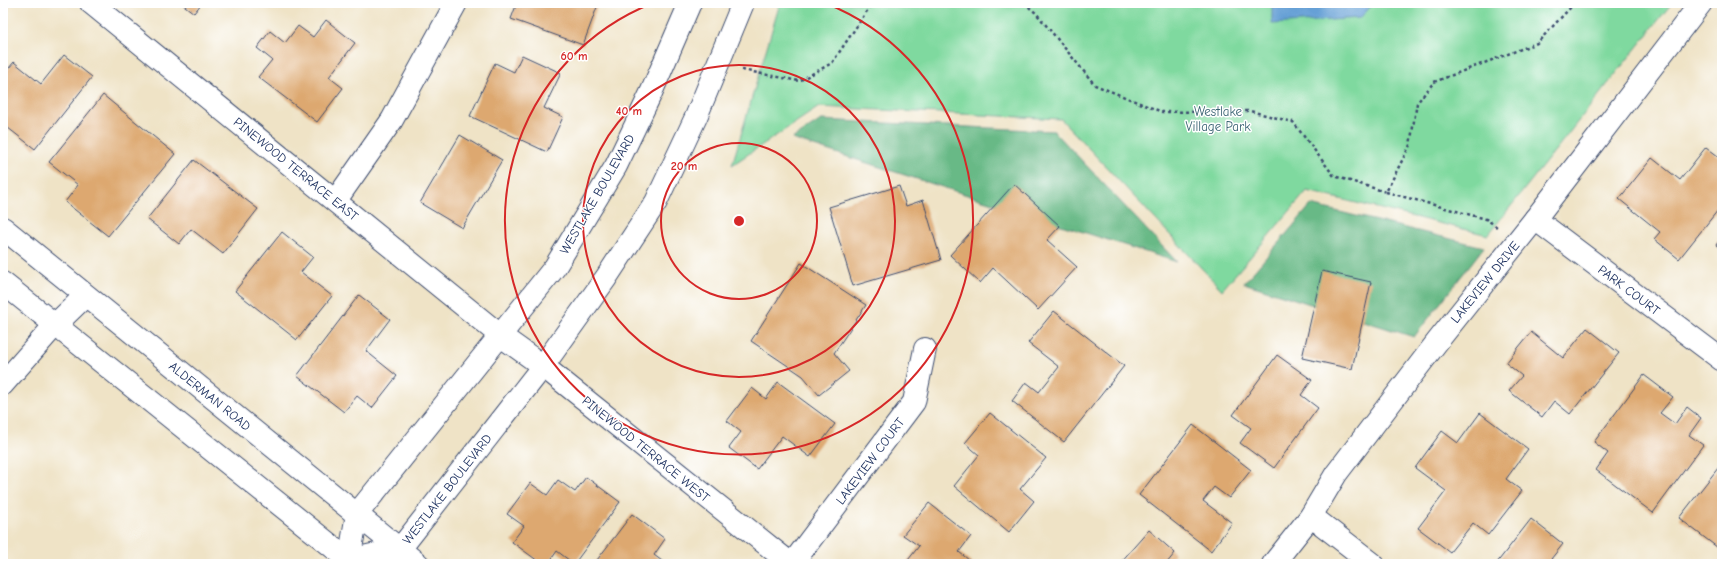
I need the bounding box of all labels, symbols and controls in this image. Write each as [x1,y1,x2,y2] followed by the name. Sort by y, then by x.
[561,49,587,63] text: 60 m
[616,104,642,118] text: 40 m
[1186,104,1251,134] park label: Westlake Village Park
[231,114,361,224] street label: PINEWOOD TERRACE EAST
[557,131,637,257] street label: WESTLAKE BOULEVARD
[671,159,697,173] text: 20 m
[732,214,746,228] centre of rings
[1448,238,1523,326] street label: LAKEVIEW DRIVE
[1595,262,1663,318] street label: PARK COURT
[166,358,254,434] street label: ALDERMAN ROAD
[579,393,713,505] street label: PINEWOOD TERRACE WEST
[833,415,908,507] street label: LAKEVIEW COURT
[399,431,495,547] street label: WESTLAKE BOULEVARD

